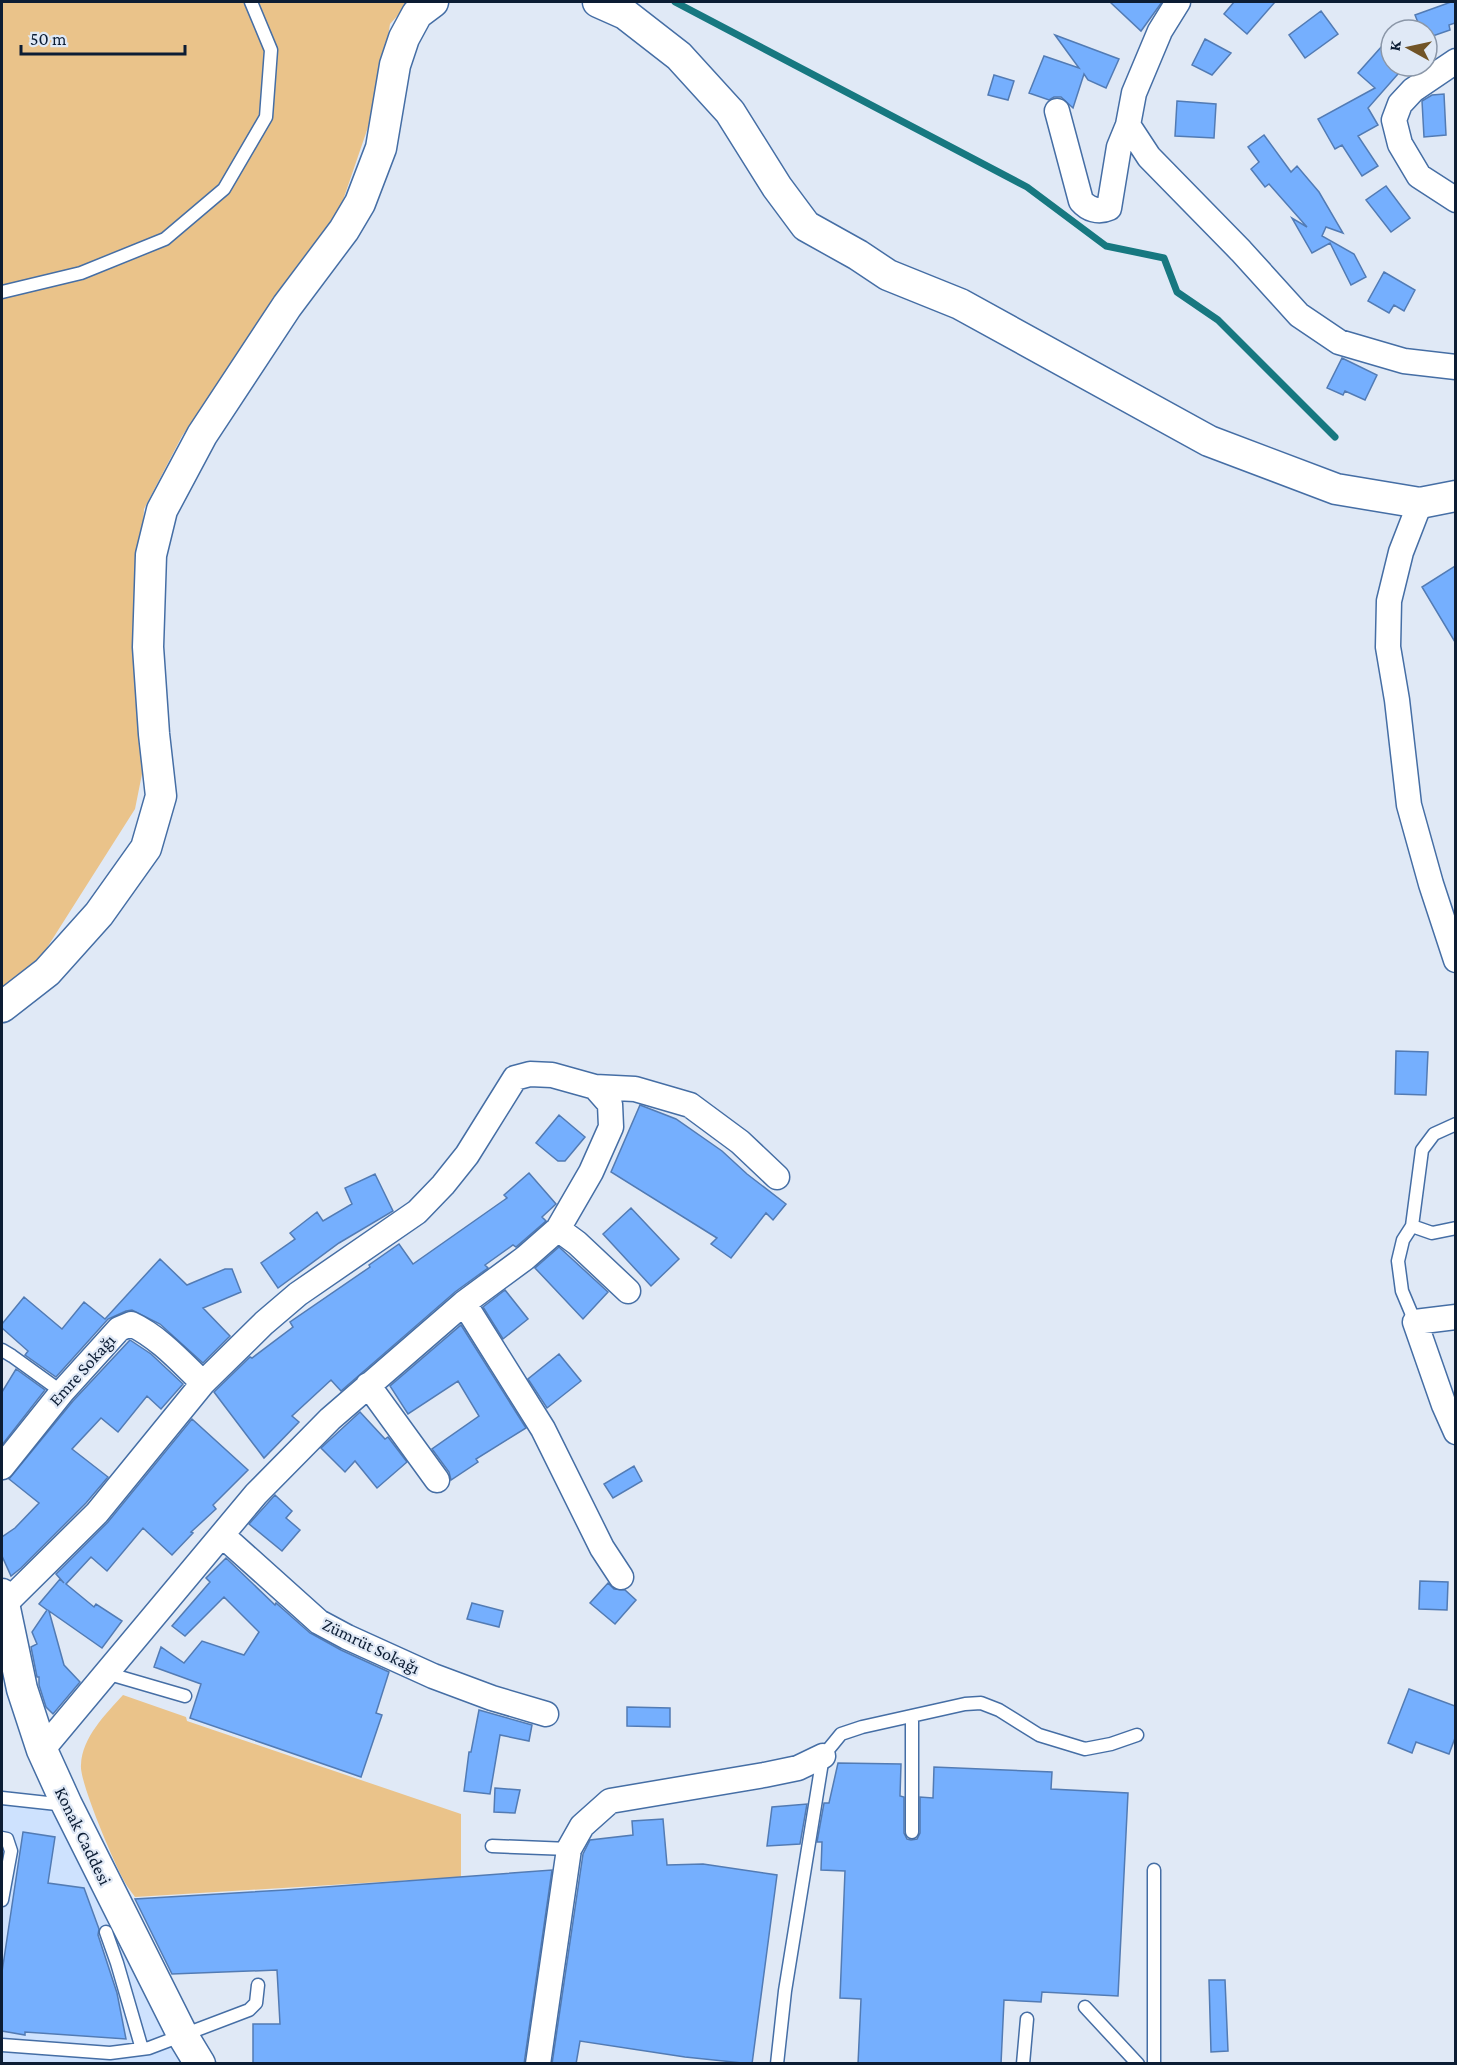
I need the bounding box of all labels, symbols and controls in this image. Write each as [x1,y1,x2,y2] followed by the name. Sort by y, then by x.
[21,18,184,56] scale bar
[1379,18,1439,78] north arrow
[30,29,67,49] text: 50 m
[1386,39,1404,52] text: K
[45,1330,119,1410] street label: Emre Sokağı
[319,1614,423,1678] street label: Zümrüt Sokağı
[51,1784,115,1889] street label: Konak Caddesi

